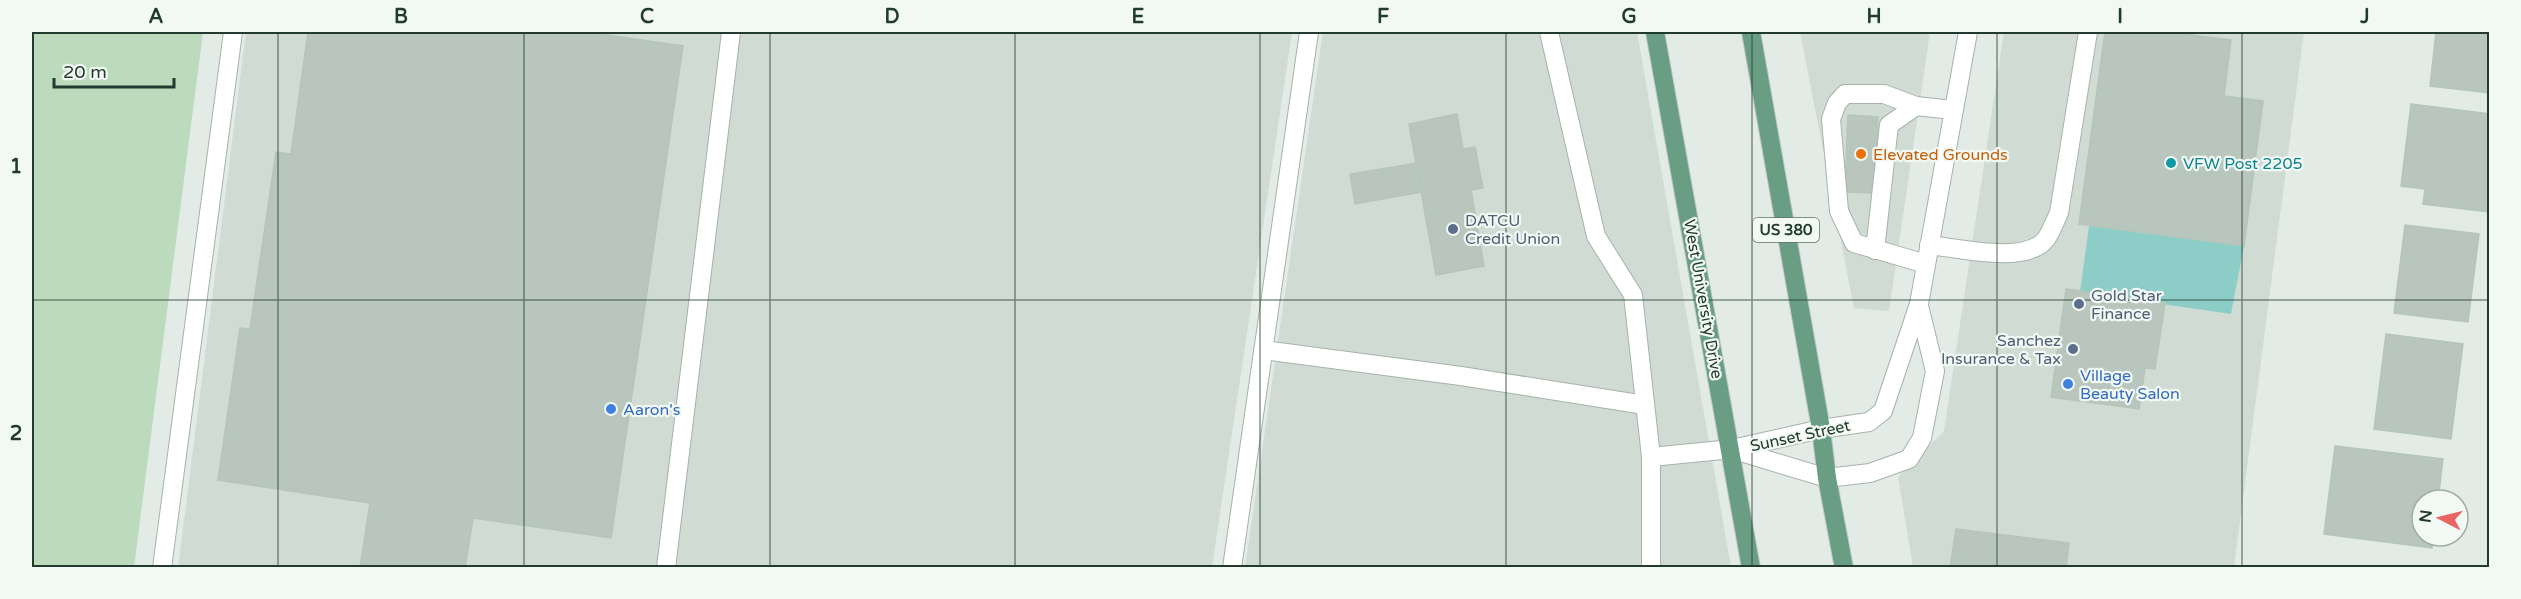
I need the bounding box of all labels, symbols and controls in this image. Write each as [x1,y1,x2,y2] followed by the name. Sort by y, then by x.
[149,5,164,29] text: A
[394,5,408,29] text: B
[640,5,654,29] text: C
[884,5,900,29] text: D
[1132,5,1145,29] text: E
[1377,5,1389,29] text: F
[1621,5,1637,29] text: G
[1866,5,1882,29] text: H
[2117,5,2123,29] text: I
[2359,5,2370,29] text: J
[54,51,174,89] scale bar
[63,61,107,83] text: 20 m
[1873,145,2008,165] place label: Elevated Grounds
[1854,147,1868,161] marker: Elevated Grounds
[2183,154,2303,174] place label: VFW Post 2205
[10,155,22,179] text: 1
[2164,156,2178,170] marker: VFW Post 2205
[1465,211,1560,249] place label: DATCU Credit Union
[1679,218,1727,380] street label: West University Drive
[1753,218,1819,242] road number: US 380
[1446,222,1460,236] marker: DATCU Credit Union
[2091,286,2163,324] place label: Gold Star Finance
[2072,297,2086,311] marker: Gold Star Finance
[1941,331,2061,369] place label: Sanchez Insurance & Tax
[2066,342,2080,356] marker: Sanchez Insurance & Tax
[2080,366,2180,404] place label: Village Beauty Salon
[2061,377,2075,391] marker: Village Beauty Salon
[623,400,681,420] place label: Aaron's
[604,402,618,416] marker: Aaron's
[1748,416,1852,456] street label: Sunset Street
[10,422,22,446] text: 2
[2410,488,2470,548] north arrow
[2415,509,2437,524] text: N

